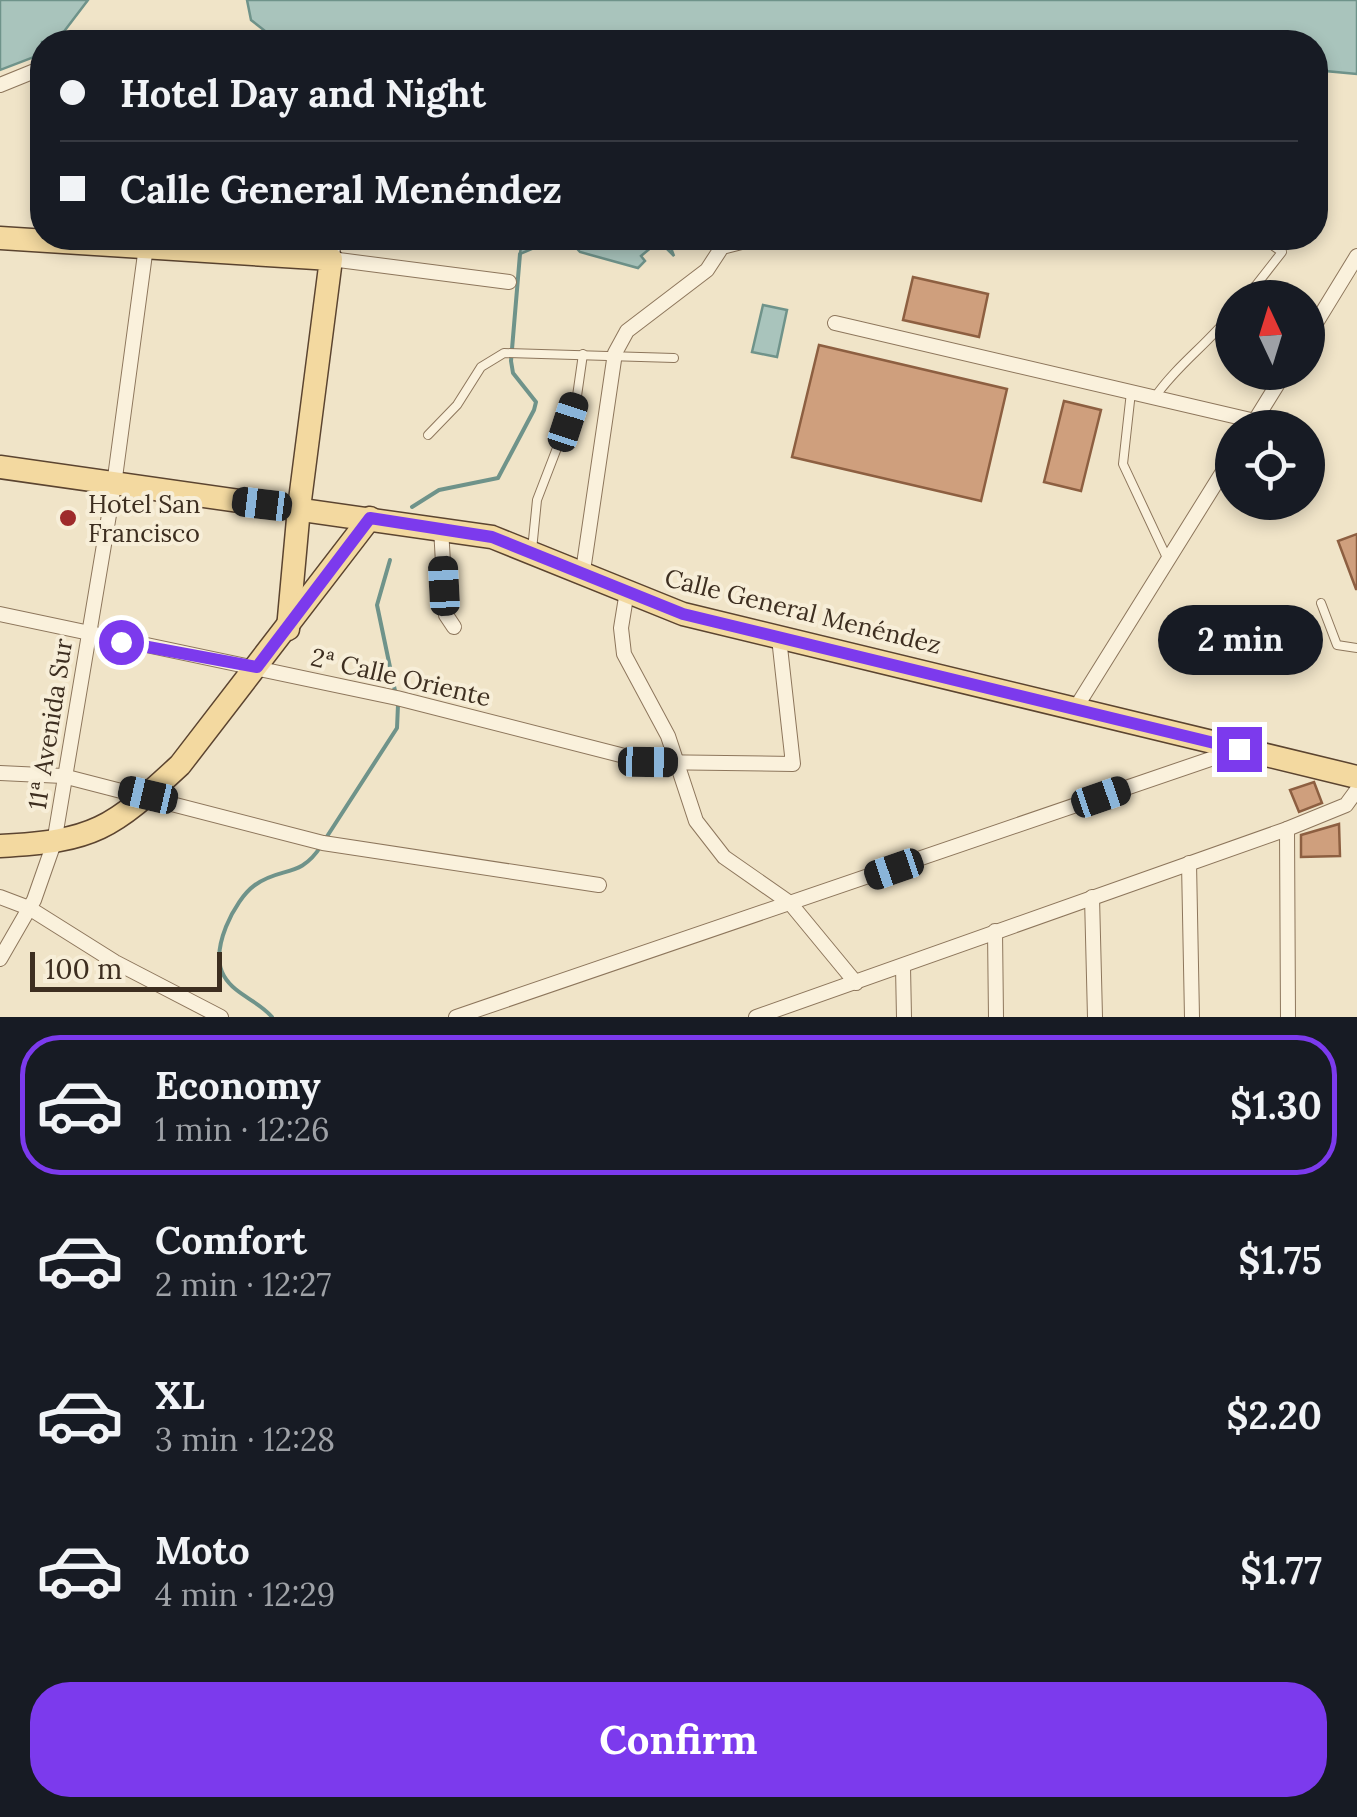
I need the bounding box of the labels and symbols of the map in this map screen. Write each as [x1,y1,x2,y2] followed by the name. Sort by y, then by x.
[1215,280,1325,390] north arrow
[544,389,592,455] car
[230,485,294,523] car
[88,488,200,549] place label: Hotel San Francisco
[57,507,79,529] marker: Hotel San Francisco
[427,555,461,617] car
[661,561,945,661] street label: Calle General Menéndez
[1156,604,1322,674] callout: 2 min
[99,620,144,665] route start
[21,636,79,812] street label: 11ª Avenida Sur
[308,641,494,713] street label: 2ª Calle Oriente
[1217,727,1262,772] route end
[618,746,678,778] car
[1068,773,1134,821] car
[115,774,181,816] car
[861,845,927,893] car
[30,947,222,991] scale bar

